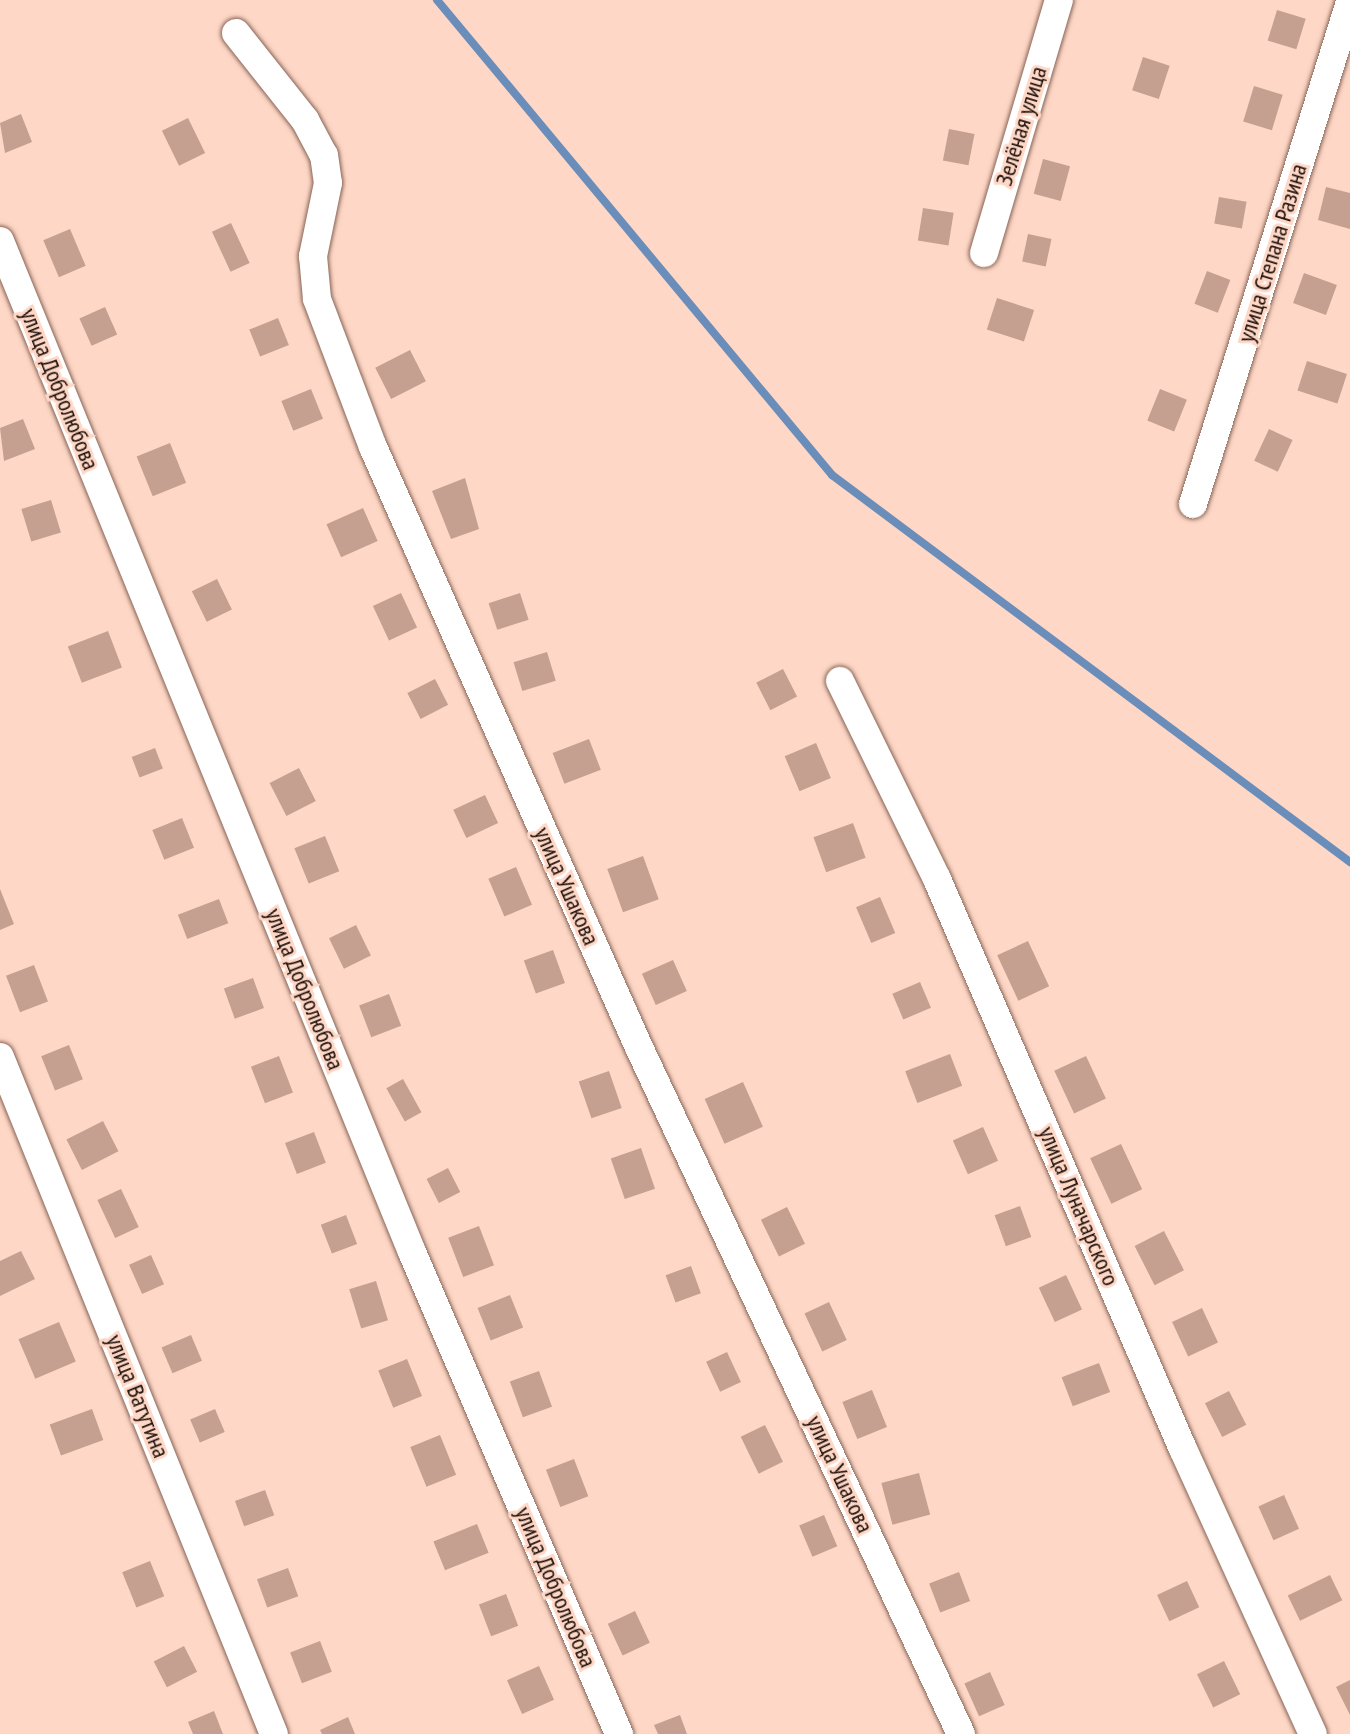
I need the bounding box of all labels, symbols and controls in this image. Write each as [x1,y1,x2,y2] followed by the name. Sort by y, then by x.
[989,63,1053,189] street label: Зелёная улица
[1231,160,1313,346] street label: улица Степана Разина
[14,304,106,474] street label: улица Добролюбова
[528,822,606,950] street label: улица Ушакова
[259,904,351,1074] street label: улица Добролюбова
[1033,1122,1125,1290] street label: улица Луначарского
[100,1330,176,1462] street label: улица Ватутина
[800,1411,880,1537] street label: улица Ушакова
[509,1502,603,1672] street label: улица Добролюбова

